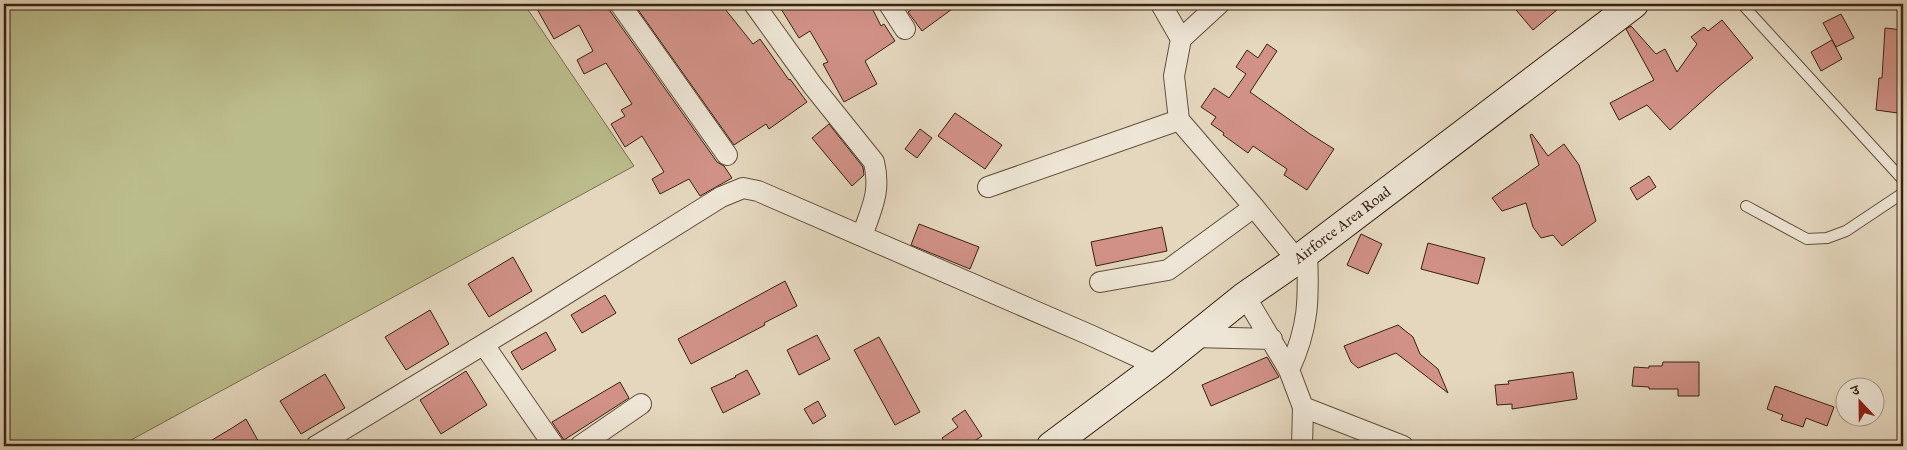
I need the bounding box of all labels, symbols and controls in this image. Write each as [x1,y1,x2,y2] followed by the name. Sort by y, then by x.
[1289,182,1395,268] street label: Airforce Area Road
[1834,378,1884,428] north arrow
[1848,381,1863,400] text: उ

